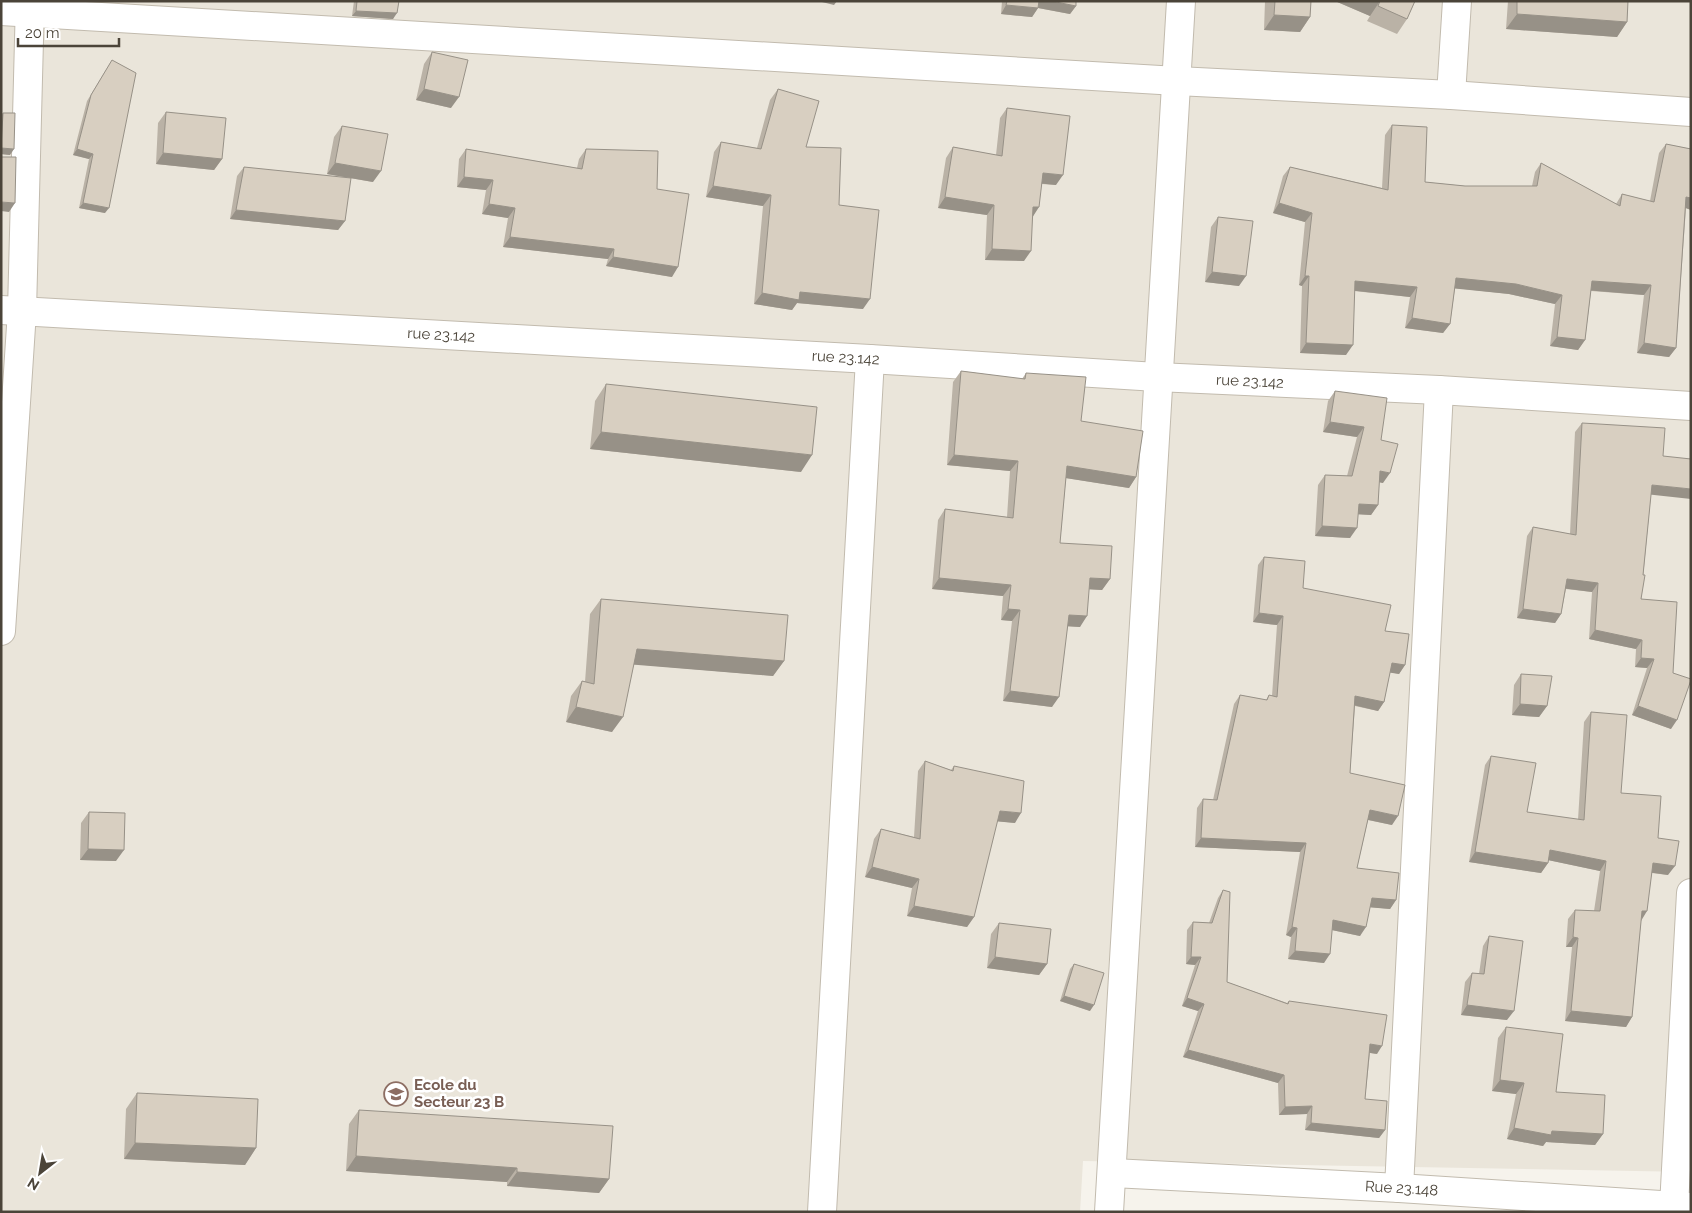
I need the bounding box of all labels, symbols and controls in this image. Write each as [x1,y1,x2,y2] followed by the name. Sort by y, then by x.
[18,15,119,47] scale bar
[25,24,60,42] text: 20 m
[407,324,476,346] street label: rue 23.142
[811,347,880,369] street label: rue 23.142
[1216,371,1284,392] street label: rue 23.142
[414,1076,504,1111] place label: Ecole du Secteur 23 B
[383,1081,409,1107] school or university icon: Ecole du Secteur 23 B
[15,1148,65,1198] north arrow
[25,1175,42,1194] text: N
[1364,1177,1439,1200] street label: Rue 23.148

